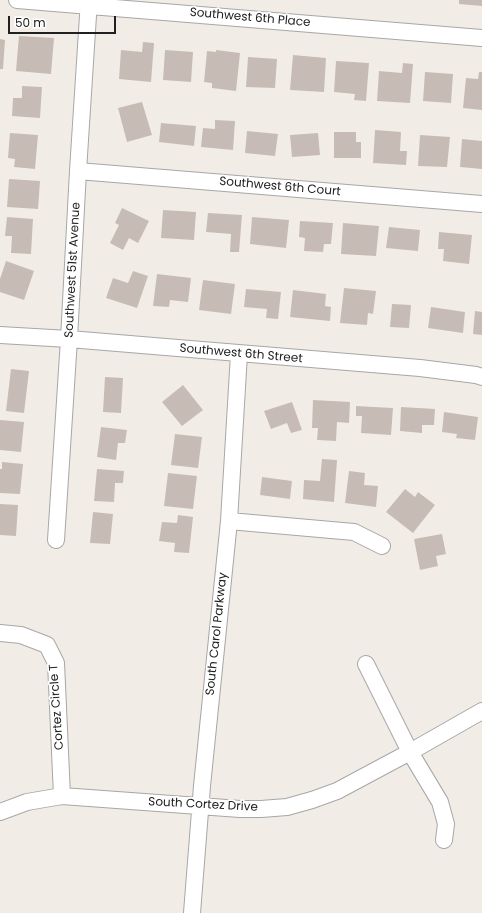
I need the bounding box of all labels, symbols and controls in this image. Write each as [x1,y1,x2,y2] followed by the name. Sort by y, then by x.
[189,6,311,30] street label: Southwest 6th Place
[10,8,118,34] scale bar
[15,14,46,31] text: 50 m
[219,175,341,199] street label: Southwest 6th Court
[62,202,84,338] street label: Southwest 51st Avenue
[179,341,303,367] street label: Southwest 6th Street
[203,572,231,696] street label: South Carol Parkway
[47,664,67,750] street label: Cortez Circle T
[148,795,258,815] street label: South Cortez Drive

